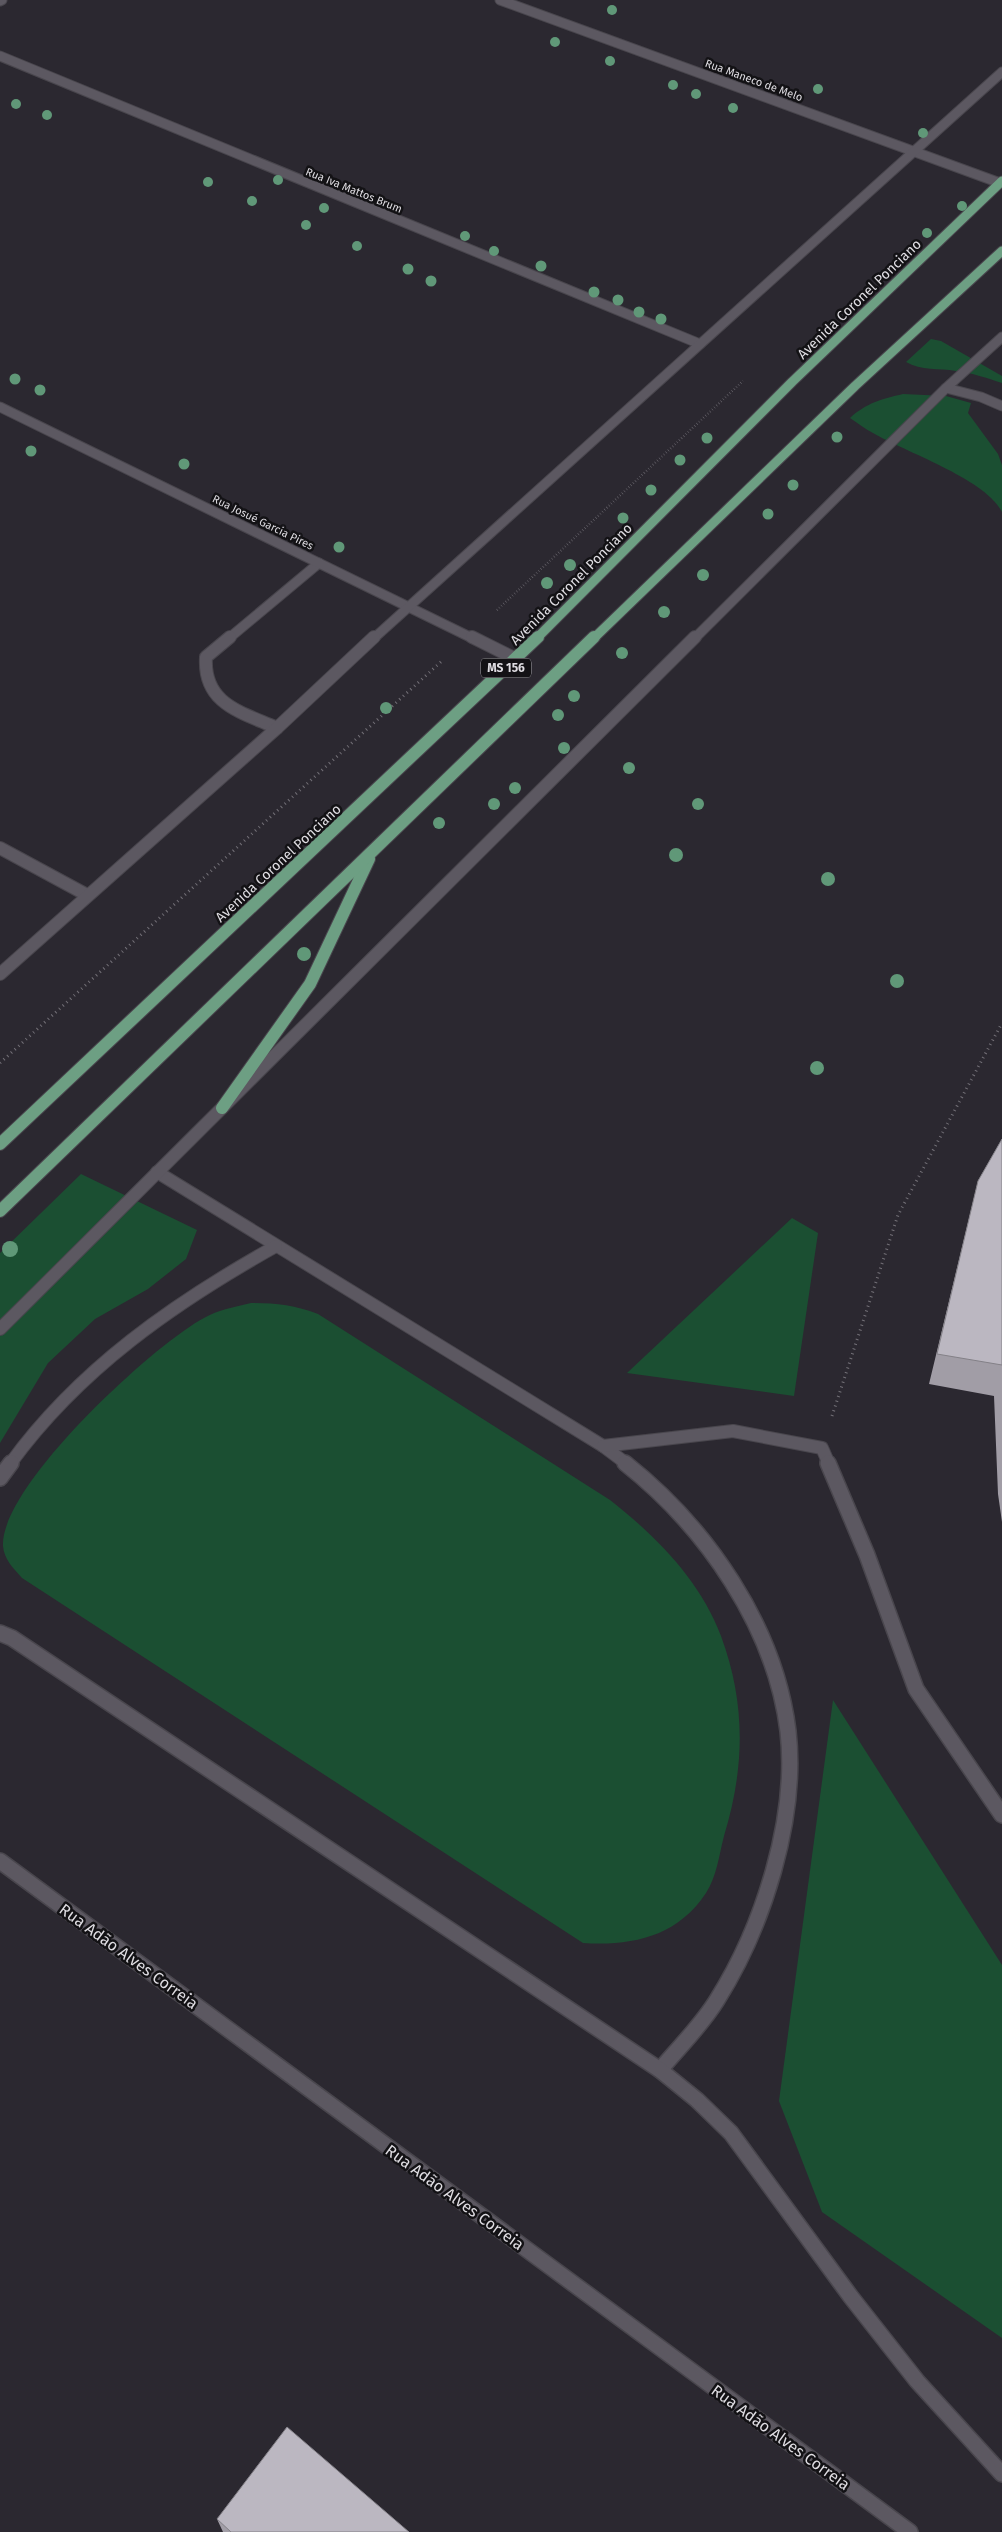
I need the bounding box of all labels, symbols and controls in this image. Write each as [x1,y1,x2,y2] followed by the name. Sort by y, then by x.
[703,57,804,104] street label: Rua Maneco de Melo
[304,165,404,216] street label: Rua Iva Mattos Brum
[794,236,925,363] street label: Avenida Coronel Ponciano
[210,492,315,553] street label: Rua Josué Garcia Pires
[507,520,636,649] street label: Avenida Coronel Ponciano
[481,658,531,678] road number: MS 156
[212,801,345,926] street label: Avenida Coronel Ponciano
[56,1900,202,2013] street label: Rua Adão Alves Correia
[382,2141,528,2254] street label: Rua Adão Alves Correia
[708,2381,854,2494] street label: Rua Adão Alves Correia

